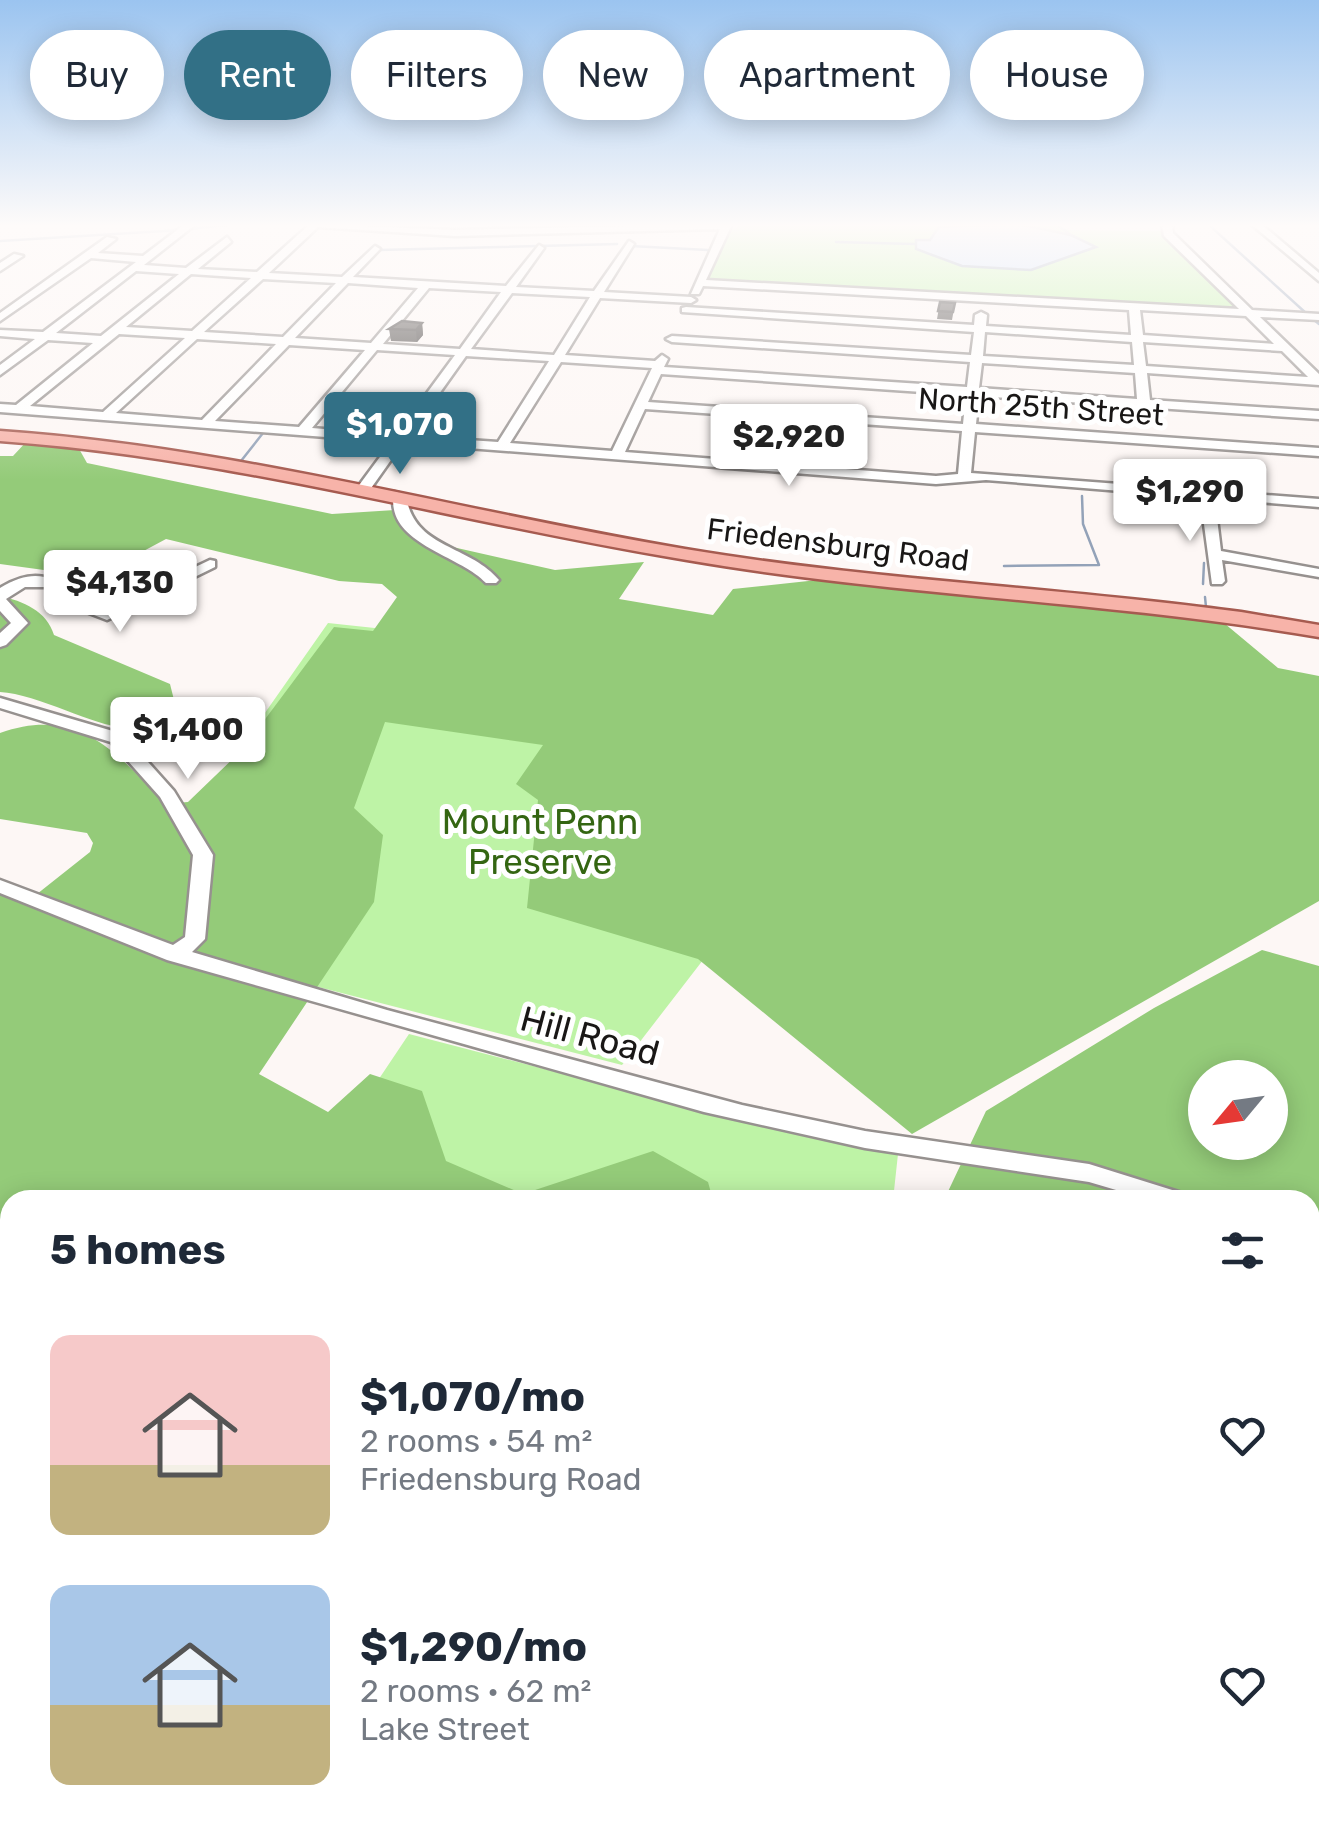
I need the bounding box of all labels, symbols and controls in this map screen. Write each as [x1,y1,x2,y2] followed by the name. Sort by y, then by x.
[30,30,164,120] chip: Buy
[184,30,331,120] chip: Rent
[351,30,523,120] chip: Filters
[543,30,684,120] chip: New
[704,30,950,120] chip: Apartment
[970,30,1144,120] chip: House
[917,380,1165,434] street label: North 25th Street
[319,392,481,477] pin: $1,070
[708,404,870,489] pin: $2,920
[346,405,454,443] text: $1,070
[733,417,845,455] text: $2,920
[1109,459,1271,544] pin: $1,290
[1135,472,1245,510] text: $1,290
[705,511,971,579] street label: Friedensburg Road
[39,550,201,635] pin: $4,130
[66,563,174,601] text: $4,130
[107,697,269,782] pin: $1,400
[132,710,244,748] text: $1,400
[442,801,638,883] park label: Mount Penn Preserve
[516,997,664,1075] street label: Hill Road
[1188,1060,1288,1160] north arrow
[1188,1060,1288,1160] map controls
[1215,1223,1270,1278] icon: filters
[50,1225,226,1275] text: 5 homes
[360,1372,585,1422] text: $1,070/mo
[130,1375,250,1495] icon: home
[1215,1408,1270,1463] icon: heart
[360,1422,592,1460] text: 2 rooms · 54 m²
[360,1460,642,1498] text: Friedensburg Road
[360,1622,587,1672] text: $1,290/mo
[130,1625,250,1745] icon: home
[1215,1658,1270,1713] icon: heart
[360,1672,592,1710] text: 2 rooms · 62 m²
[360,1710,530,1748] text: Lake Street

